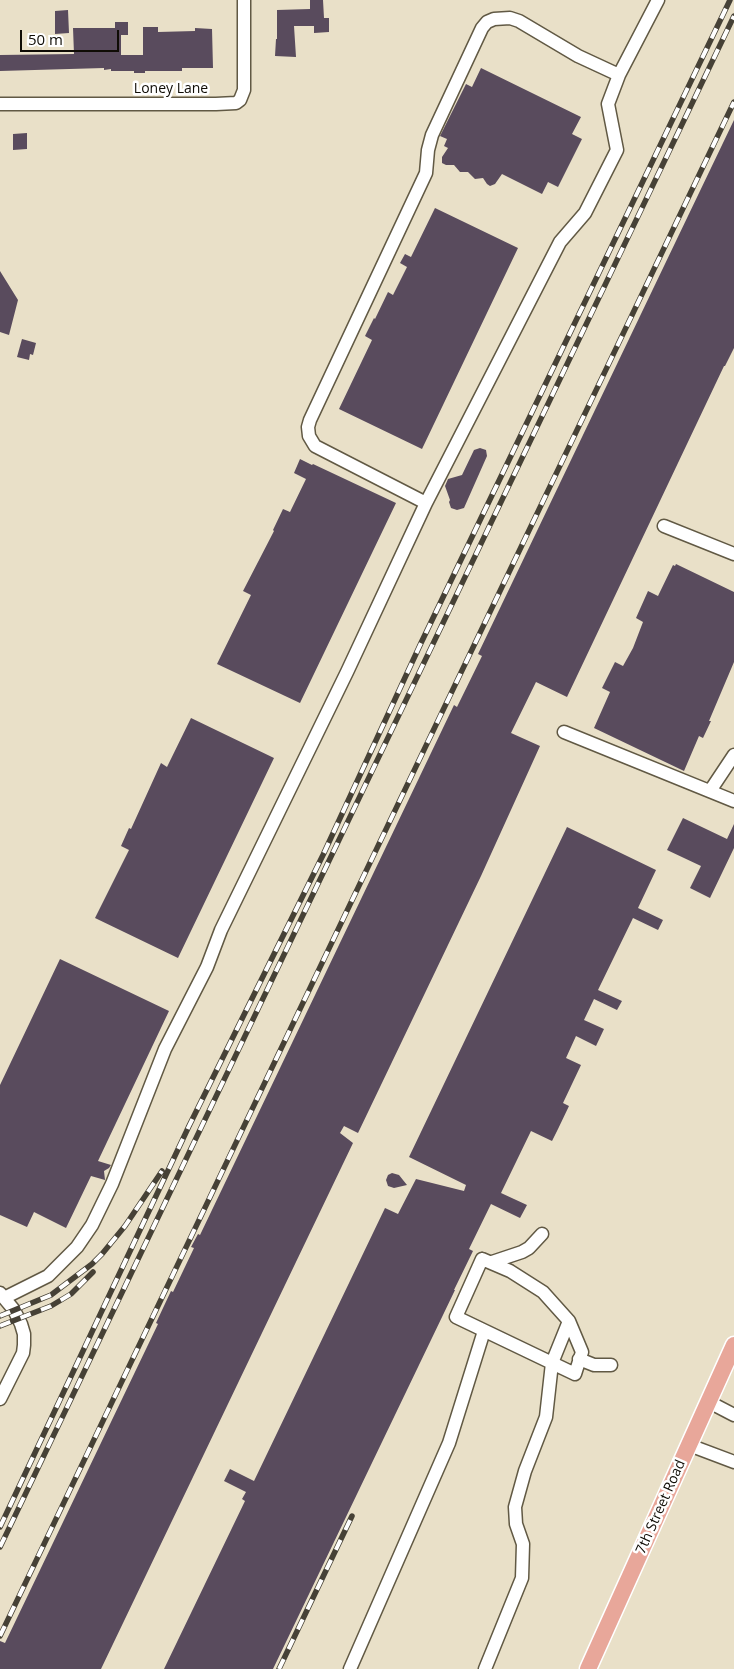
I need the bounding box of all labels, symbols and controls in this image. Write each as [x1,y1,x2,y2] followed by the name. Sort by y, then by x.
[22,20,121,52] scale bar
[28,29,63,49] text: 50 m
[134,81,208,97] street label: Loney Lane
[633,1457,689,1557] street label: 7th Street Road

